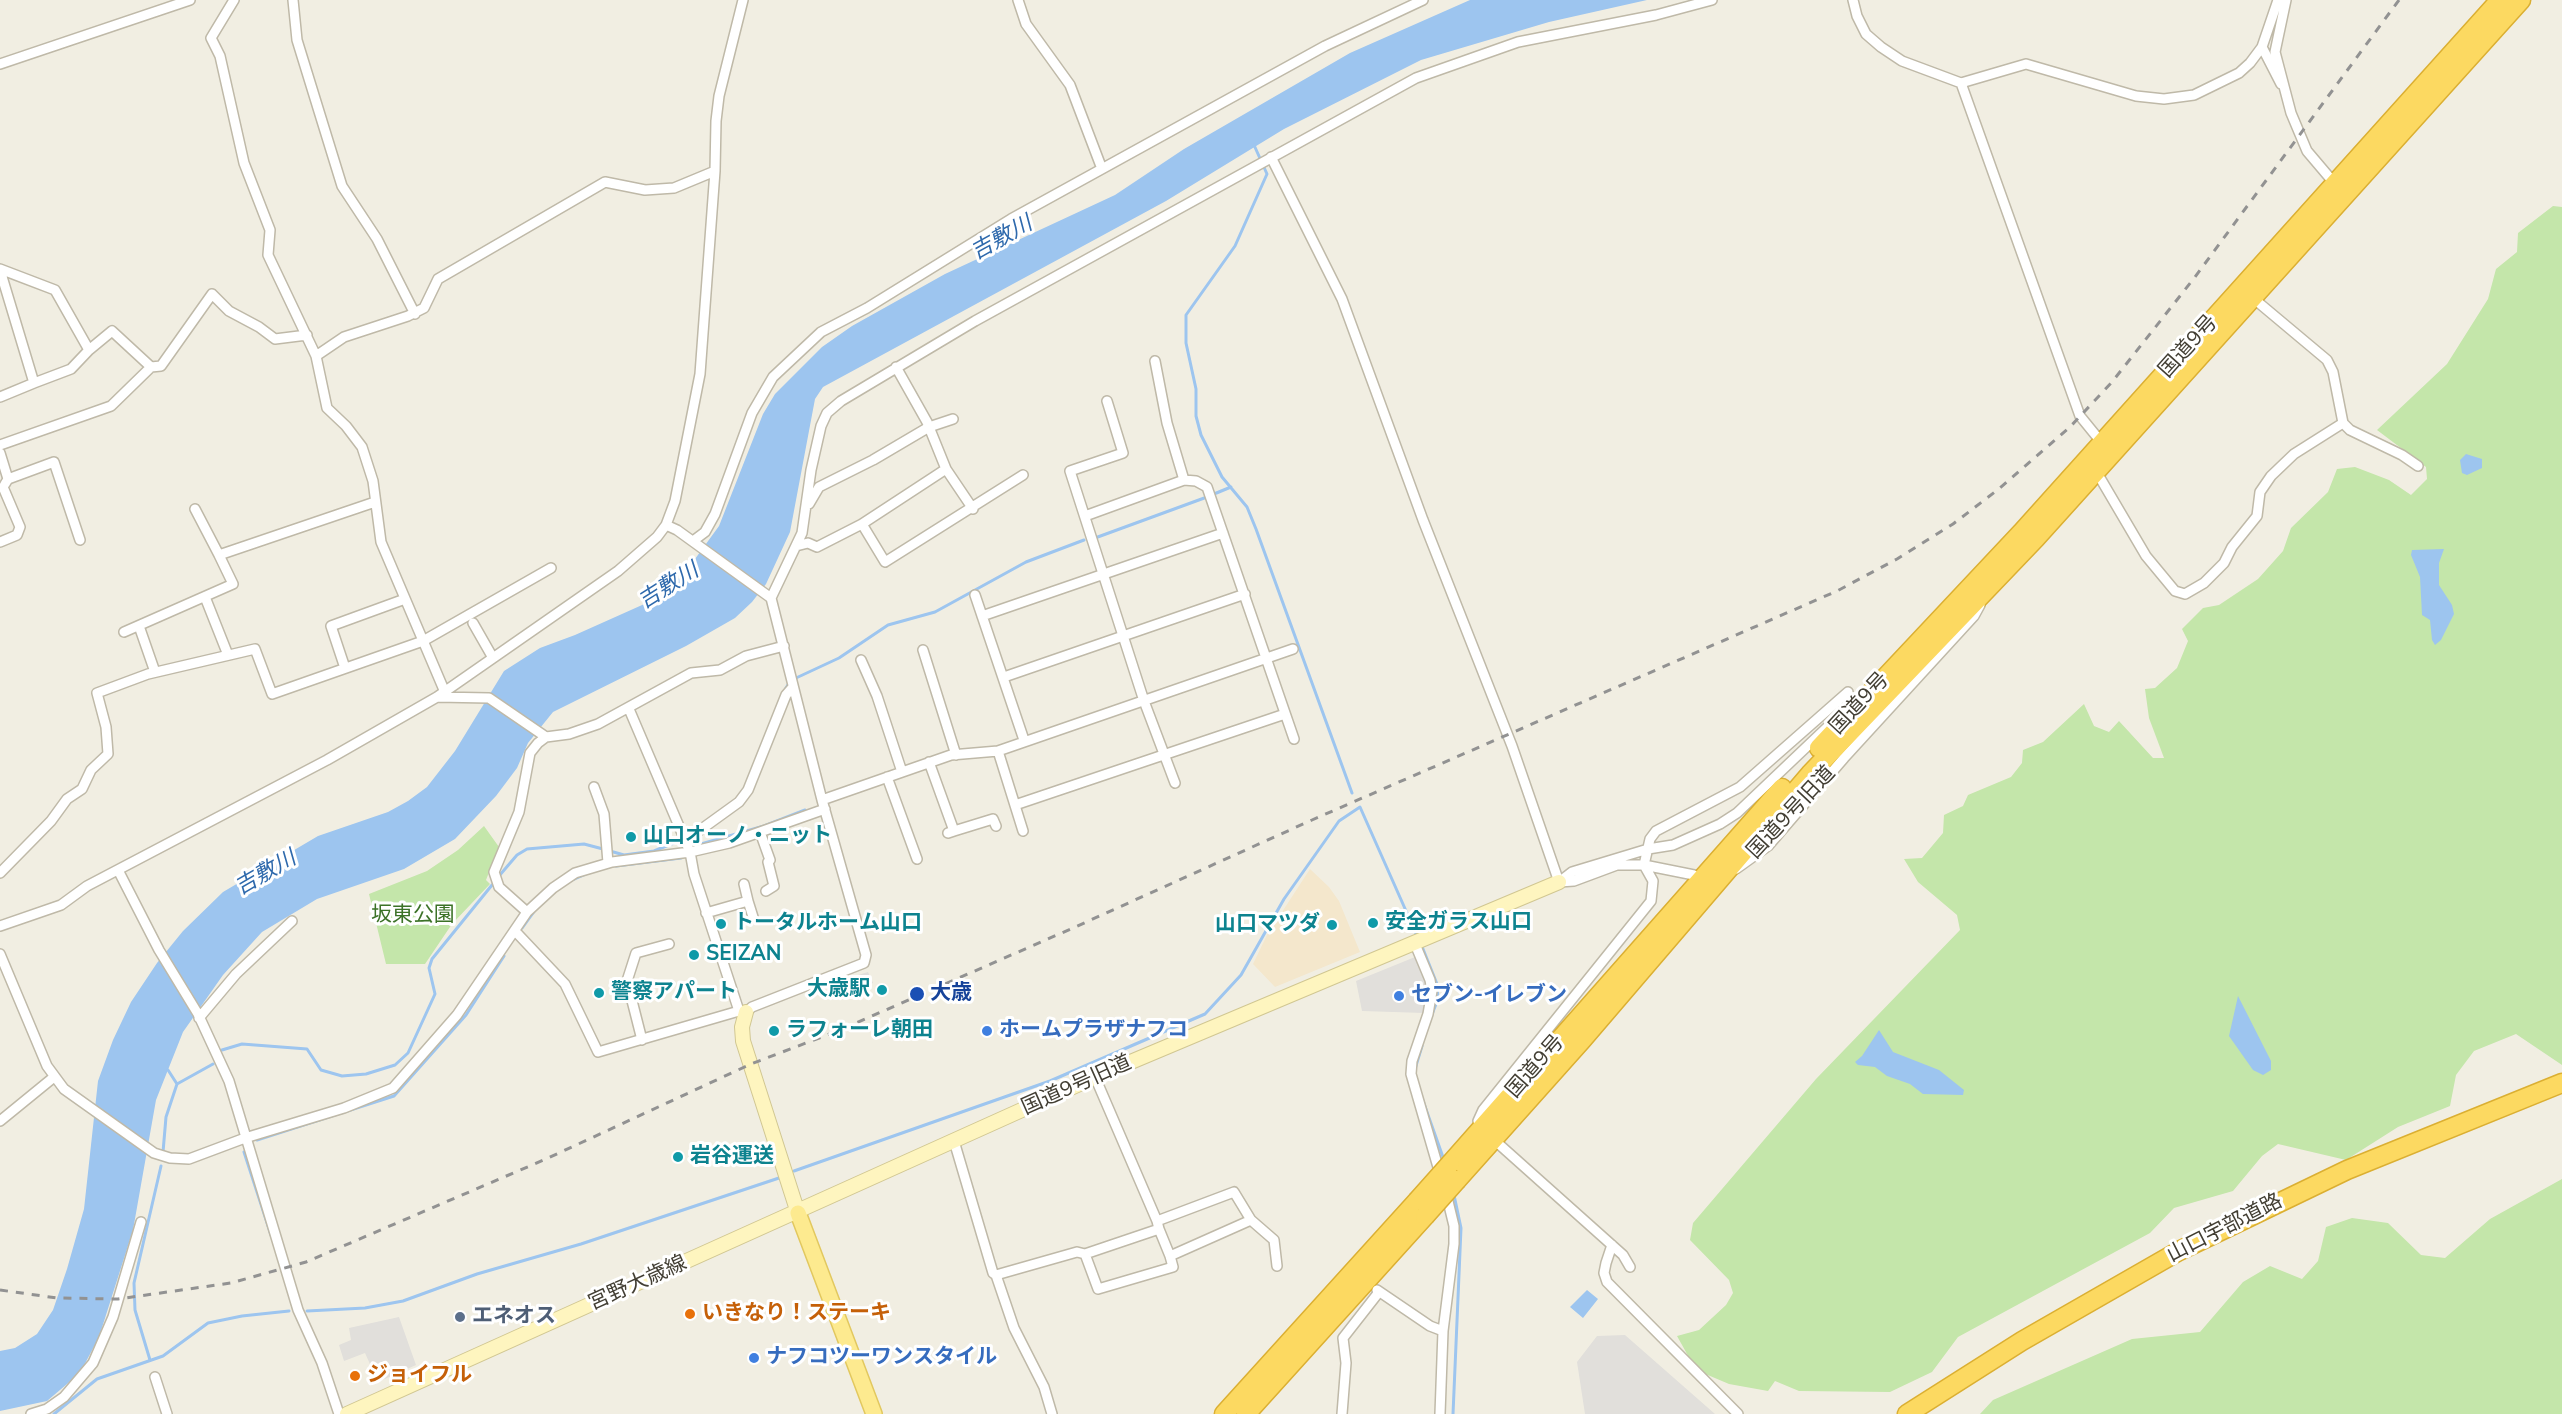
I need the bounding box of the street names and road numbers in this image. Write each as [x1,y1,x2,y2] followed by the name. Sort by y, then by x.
[2154,310,2224,384] street label: 国道9号
[1825,668,1895,740] street label: 国道9号
[1743,761,1841,865] street label: 国道9号旧道
[1502,1030,1570,1104] street label: 国道9号
[1018,1051,1136,1121] street label: 国道9号旧道
[2163,1189,2287,1269] street label: 山口宇部道路
[585,1251,691,1317] street label: 宮野大歳線

